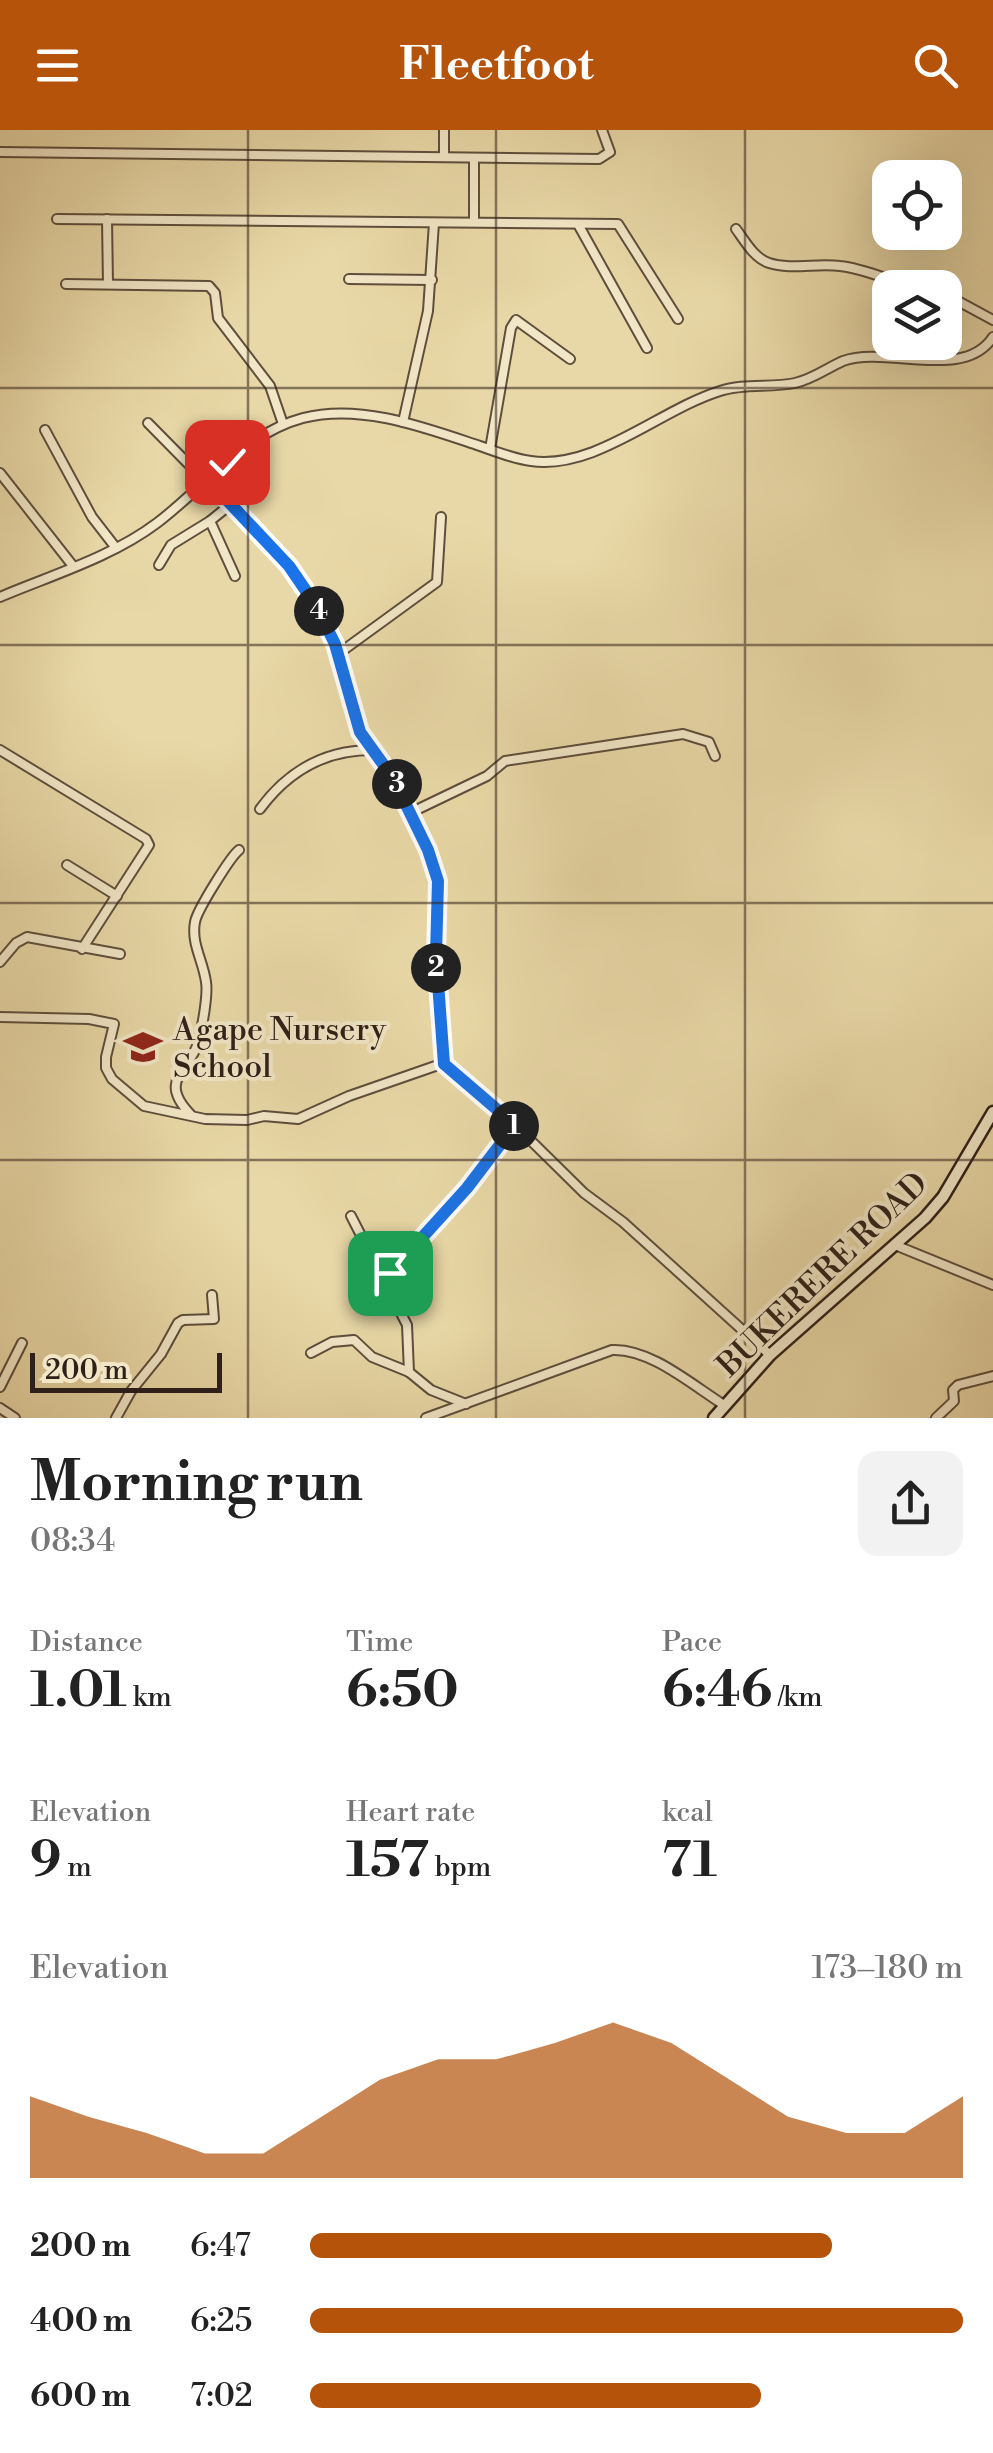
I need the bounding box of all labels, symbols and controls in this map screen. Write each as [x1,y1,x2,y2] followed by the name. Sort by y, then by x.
[399,37,594,94] text: Fleetfoot
[30,38,85,93] icon: menu
[908,38,963,93] icon: search
[872,160,962,360] map controls
[872,160,962,250] button: locate
[872,270,962,360] button: layers
[185,420,270,505] pin
[200,435,255,490] icon: check
[294,586,344,636] pin: 4
[310,593,328,628] text: 4
[372,759,422,809] pin: 3
[389,766,405,801] text: 3
[411,943,461,993] pin: 2
[427,950,445,985] text: 2
[172,1010,387,1087] place label: Agape Nursery School
[122,1026,164,1068] school or university icon: Agape Nursery School
[489,1101,539,1151] pin: 1
[507,1108,521,1143] text: 1
[708,1164,936,1386] street label: BUKERERE ROAD
[348,1231,433,1316] pin
[363,1246,418,1301] icon: arrive
[30,1348,222,1392] scale bar
[45,1353,128,1388] text: 200 m
[30,1449,363,1518] text: Morning run
[858,1451,963,1556] button: share
[30,1521,115,1561] text: 08:34
[30,1625,143,1660] text: Distance
[346,1625,413,1660] text: Time
[662,1625,722,1660] text: Pace
[30,1660,127,1722] text: 1.01
[346,1660,459,1722] text: 6:50
[662,1660,772,1722] text: 6:46
[127,1680,172,1715] text: km
[772,1680,822,1715] text: /km
[30,1795,151,1830] text: Elevation
[346,1795,475,1830] text: Heart rate
[662,1795,713,1830] text: kcal
[30,1830,62,1892] text: 9
[346,1830,429,1892] text: 157
[662,1830,717,1892] text: 71
[62,1850,92,1885] text: m
[429,1850,491,1885] text: bpm
[30,1948,169,1988] text: Elevation
[812,1948,963,1988] text: 173–180 m
[30,2226,131,2266] text: 200 m
[190,2226,251,2266] text: 6:47
[30,2301,132,2341] text: 400 m
[190,2301,253,2341] text: 6:25
[30,2376,131,2416] text: 600 m
[190,2376,253,2416] text: 7:02

